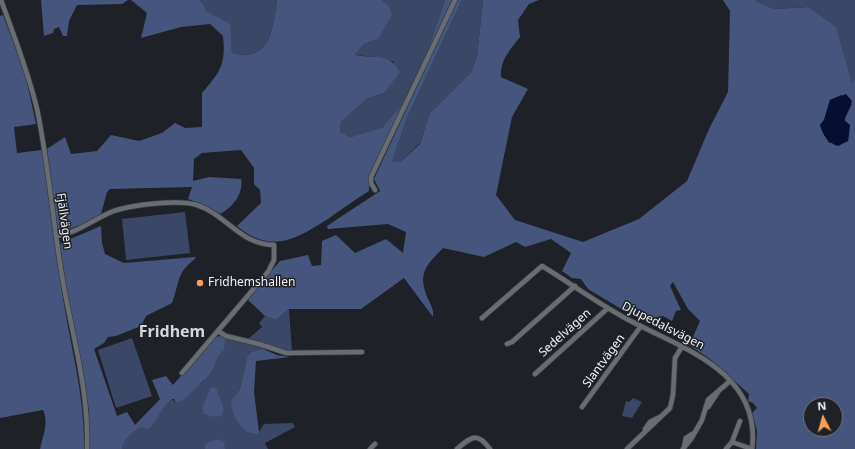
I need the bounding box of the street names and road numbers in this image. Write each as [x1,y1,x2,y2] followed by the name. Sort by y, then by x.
[53,192,75,250] street label: Fjällvägen
[619,299,707,353] street label: Djupedalsvägen
[536,306,594,360] street label: Sedelvägen
[580,331,628,391] street label: Slantvägen

